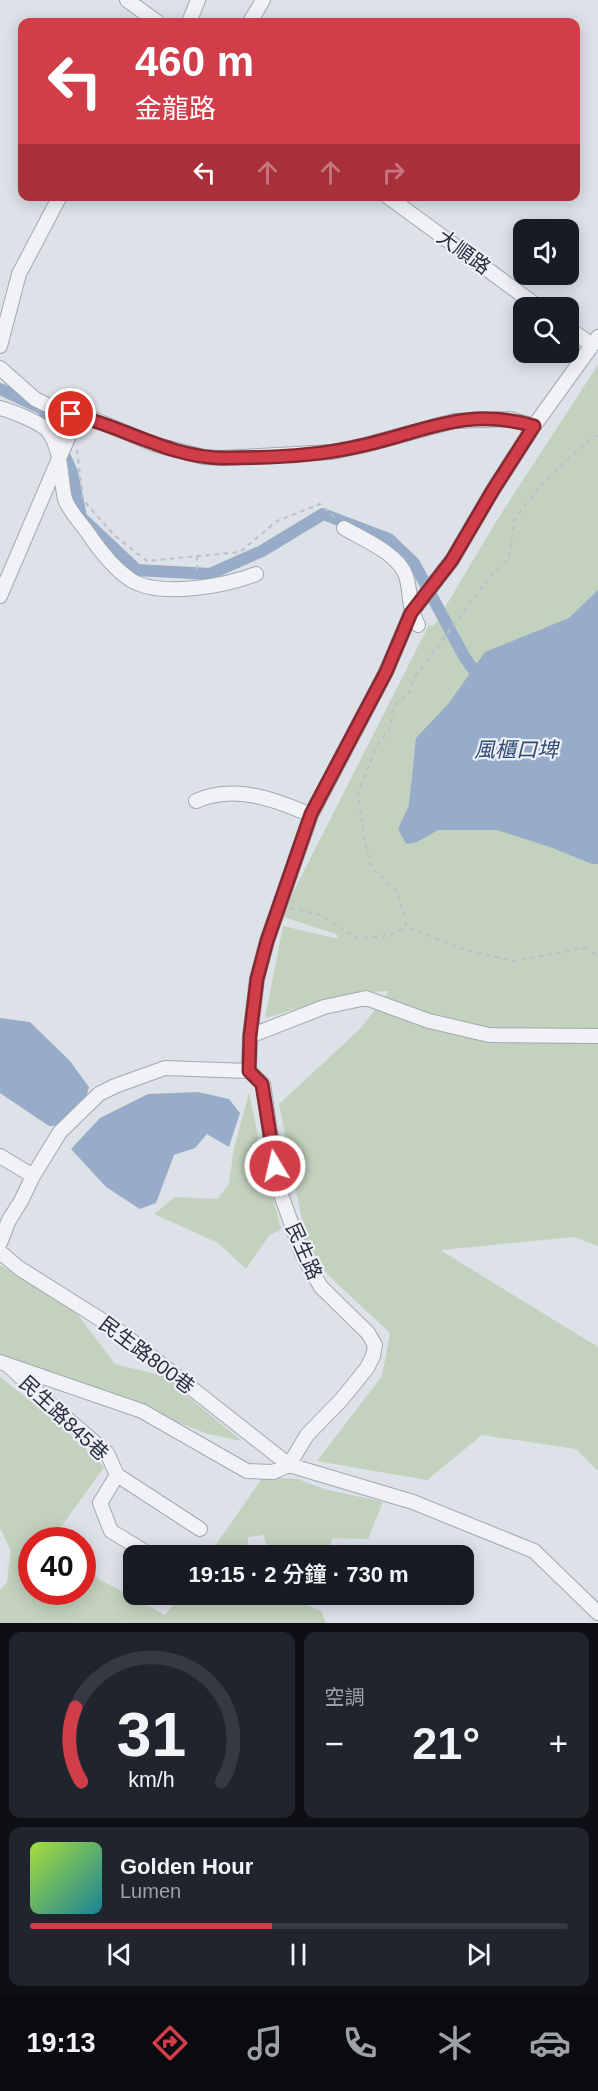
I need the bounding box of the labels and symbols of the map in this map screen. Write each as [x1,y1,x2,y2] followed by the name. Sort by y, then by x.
[433,225,495,279] street label: 大順路
[45,388,96,439] pin
[474,738,561,761] water label: 風櫃口埤
[243,1134,307,1198] position arrow
[282,1219,326,1283] street label: 民生路
[95,1312,199,1398] street label: 民生路800巷
[15,1371,113,1465] street label: 民生路845巷
[18,1527,96,1605] speed limit sign: 40

